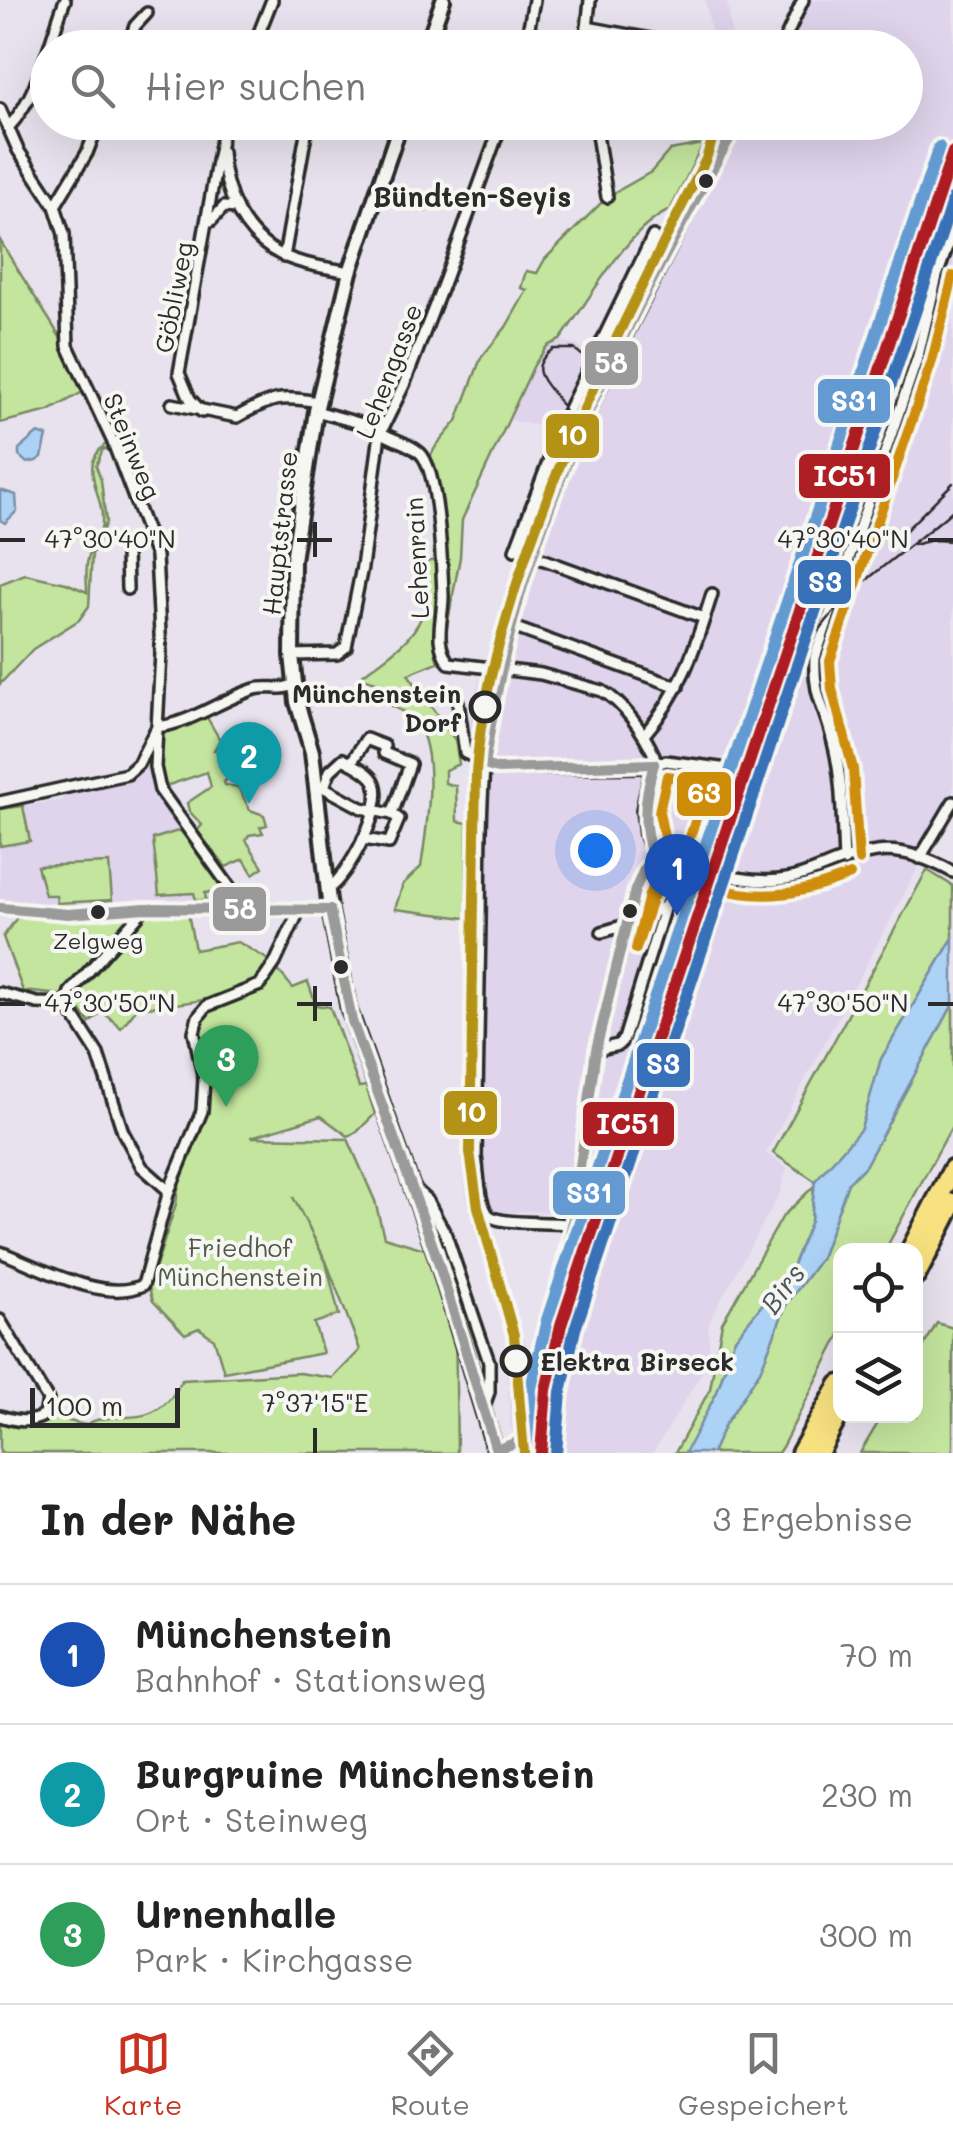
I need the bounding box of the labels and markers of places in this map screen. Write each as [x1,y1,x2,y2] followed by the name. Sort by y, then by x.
[696,171,716,191] unlabelled marker
[292,677,462,738] place label: Münchenstein Dorf
[470,692,500,722] marker: Münchenstein Dorf
[216,722,282,804] pin: 2
[644,834,710,916] pin: 1
[620,901,640,921] unlabelled marker
[88,902,108,922] marker: Zelgweg
[53,926,143,955] place label: Zelgweg
[331,957,351,977] unlabelled marker
[194,1024,258,1107] pin: 3
[540,1345,734,1377] place label: Elektra Birseck
[501,1346,531,1376] marker: Elektra Birseck

